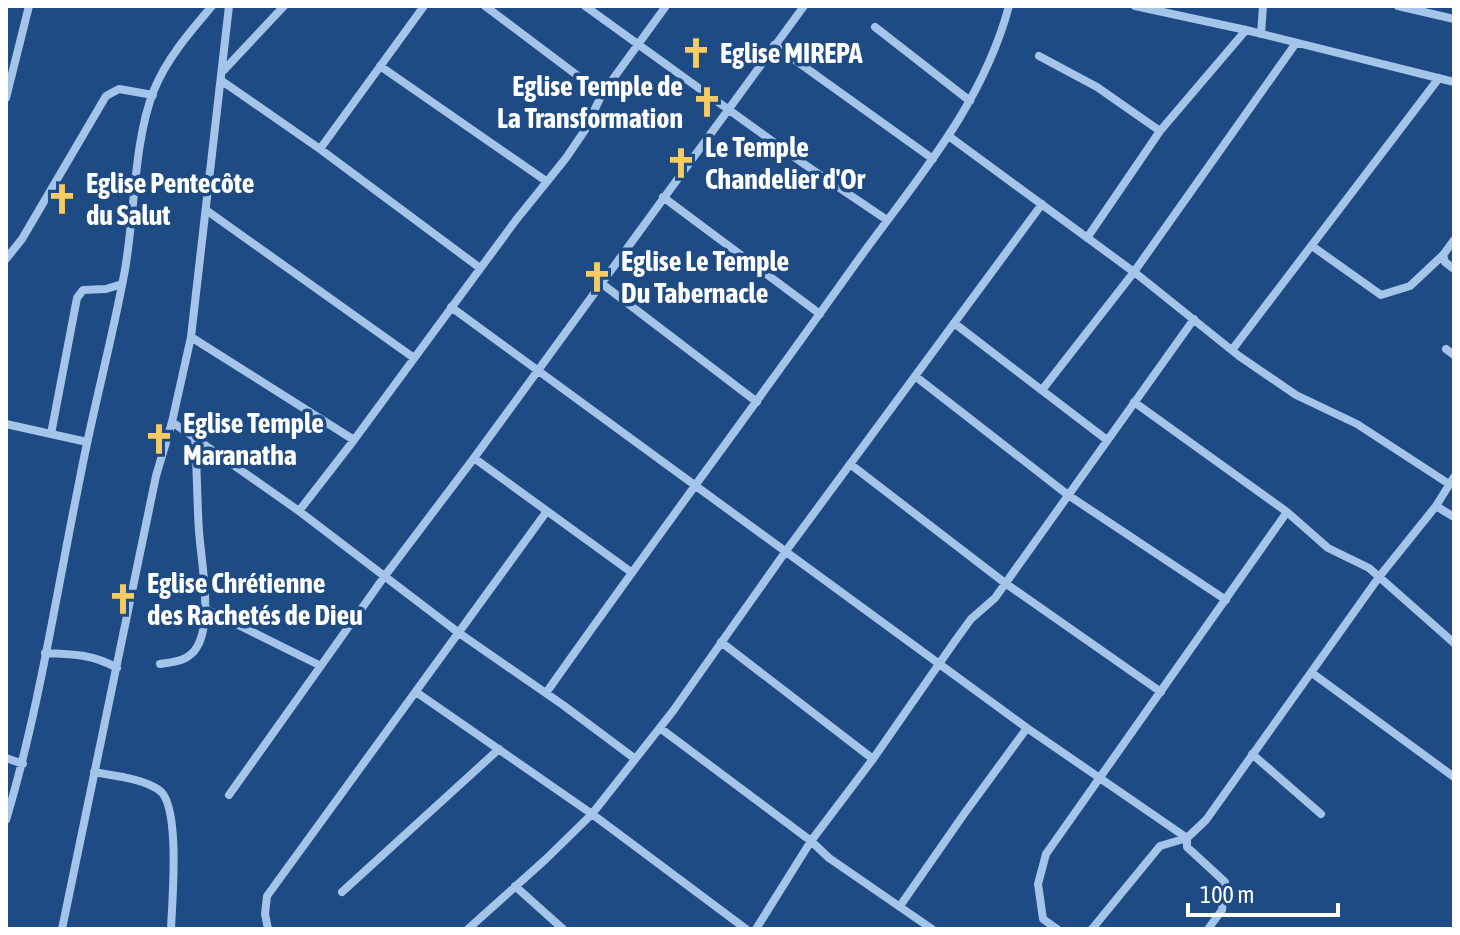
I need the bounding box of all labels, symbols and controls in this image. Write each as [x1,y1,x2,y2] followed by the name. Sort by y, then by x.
[679,36,713,70] church icon: Eglise MIREPA
[720,37,863,69] place label: Eglise MIREPA
[497,70,683,134] place label: Eglise Temple de La Transformation
[690,85,724,119] church icon: Eglise Temple de La Transformation
[705,131,866,195] place label: Le Temple Chandelier d'Or
[664,146,698,180] church icon: Le Temple Chandelier d'Or
[86,167,254,231] place label: Eglise Pentecôte du Salut
[45,182,79,216] church icon: Eglise Pentecôte du Salut
[621,245,789,309] place label: Eglise Le Temple Du Tabernacle
[580,260,614,294] church icon: Eglise Le Temple Du Tabernacle
[183,407,324,471] place label: Eglise Temple Maranatha
[142,422,176,456] church icon: Eglise Temple Maranatha
[147,567,363,631] place label: Eglise Chrétienne des Rachetés de Dieu
[106,582,140,616] church icon: Eglise Chrétienne des Rachetés de Dieu
[1188,867,1338,917] scale bar
[1200,881,1254,908] text: 100 m

